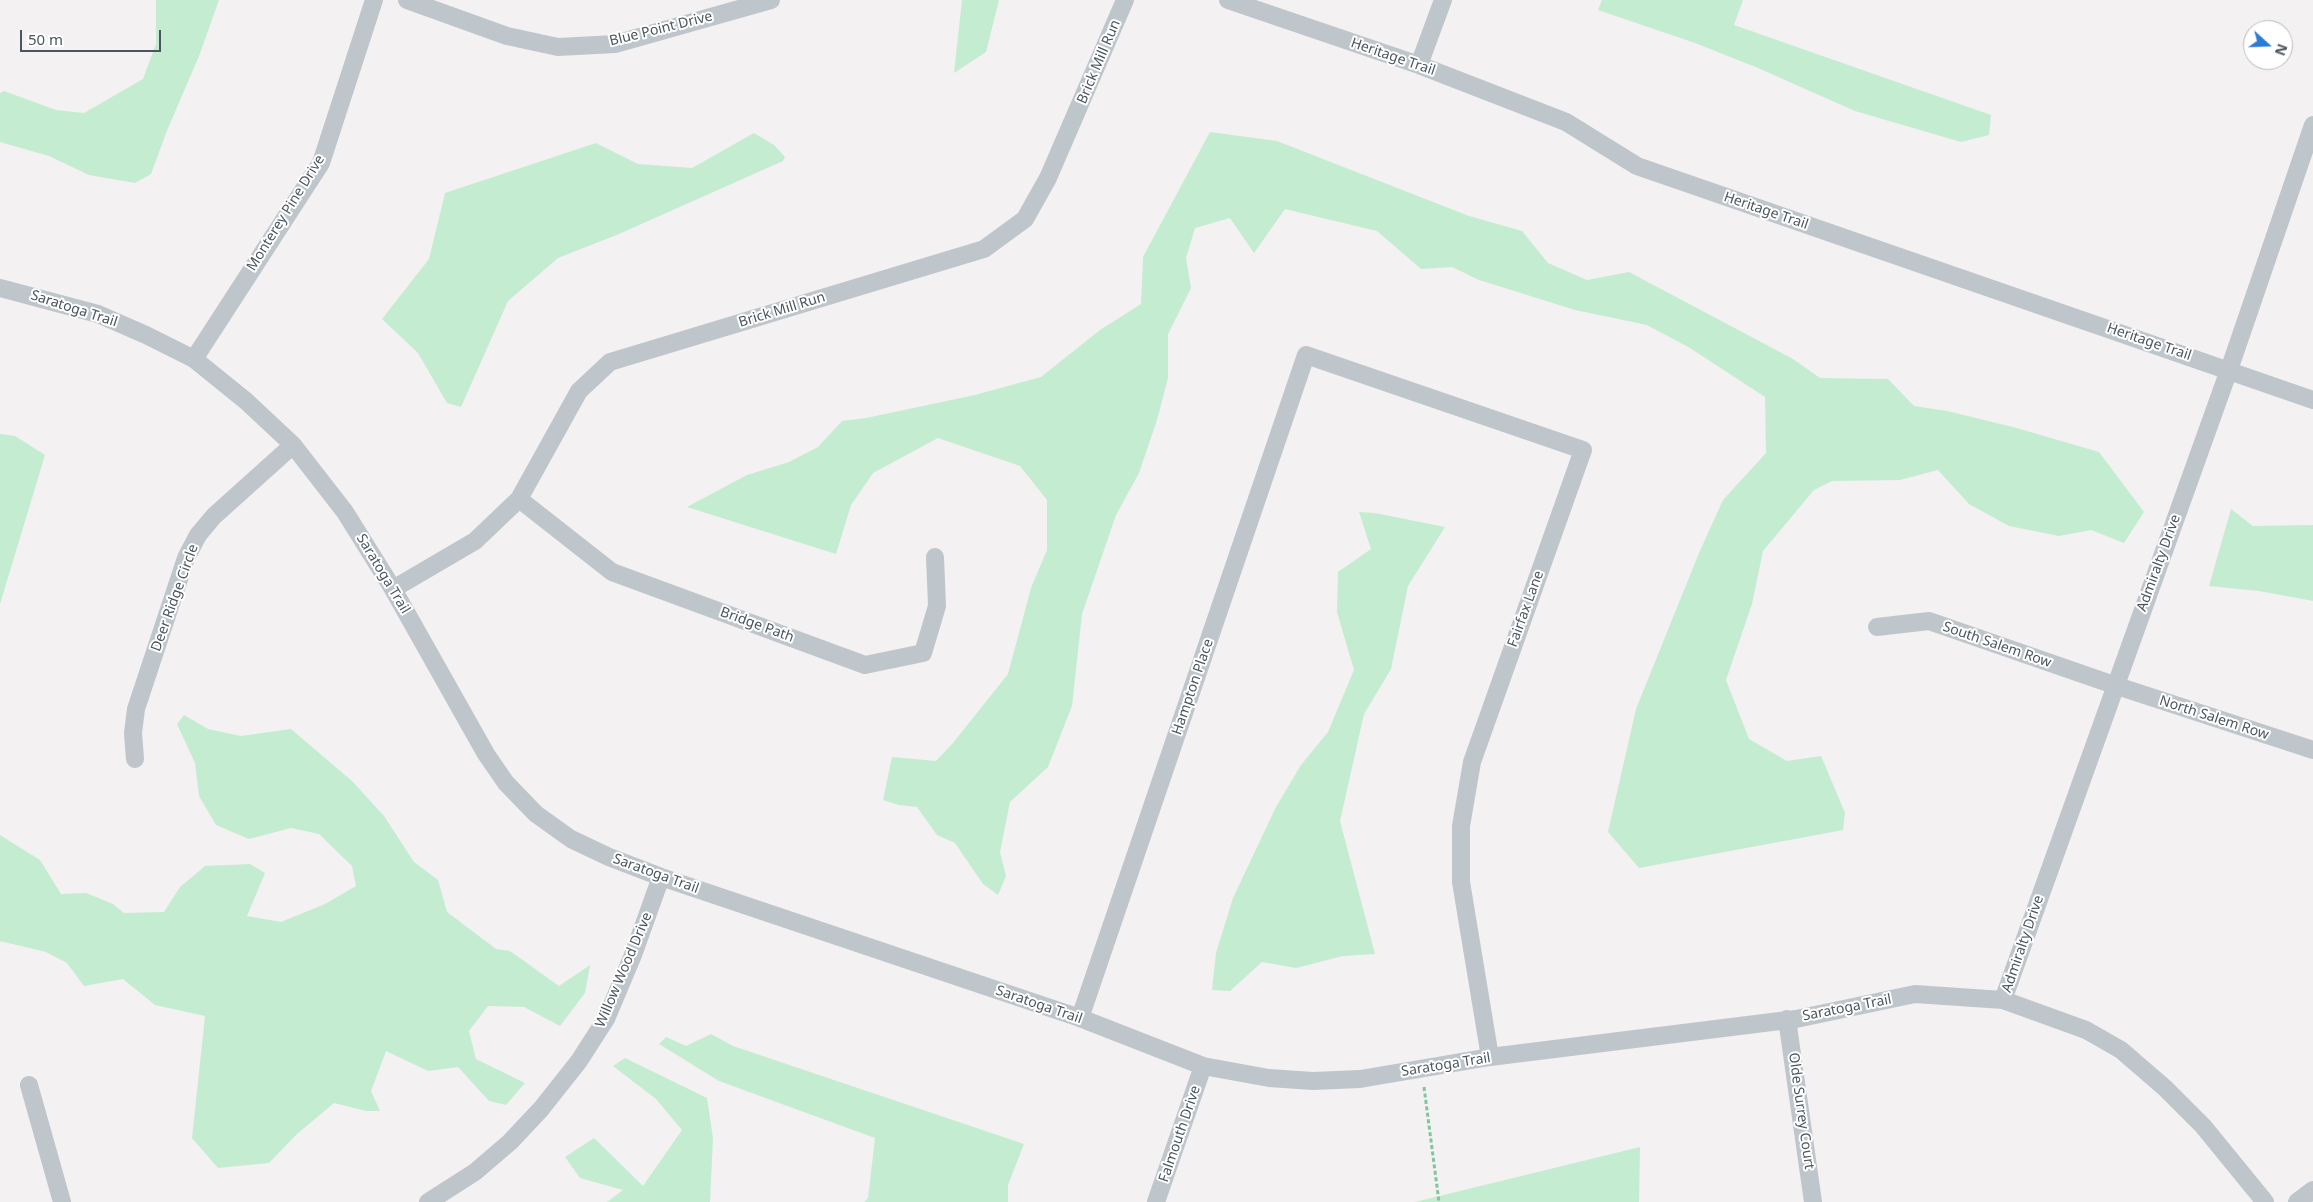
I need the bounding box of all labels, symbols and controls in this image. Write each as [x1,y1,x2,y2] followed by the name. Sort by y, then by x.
[608,8,714,50] street label: Blue Point Drive
[1074,18,1124,106] street label: Brick Mill Run
[22,20,164,52] scale bar
[2243,20,2293,70] north arrow
[28,29,63,49] text: 50 m
[1348,35,1438,79] street label: Heritage Trail
[2271,41,2293,59] text: N
[243,152,329,274] street label: Monterey Pine Drive
[1721,189,1811,233] street label: Heritage Trail
[29,287,119,331] street label: Saratoga Trail
[737,289,827,331] street label: Brick Mill Run
[2104,320,2194,364] street label: Heritage Trail
[2134,512,2184,614] street label: Admiralty Drive
[353,531,413,617] street label: Saratoga Trail
[148,542,202,654] street label: Deer Ridge Circle
[1504,569,1548,649] street label: Fairfax Lane
[718,604,796,646] street label: Bridge Path
[1940,619,2054,671] street label: South Salem Row
[1169,637,1217,737] street label: Hampton Place
[2157,692,2271,744] street label: North Salem Row
[611,851,701,897] street label: Saratoga Trail
[1999,893,2047,995] street label: Admiralty Drive
[592,910,656,1030] street label: Willow Wood Drive
[994,982,1084,1028] street label: Saratoga Trail
[1801,991,1893,1025] street label: Saratoga Trail
[1400,1050,1492,1080] street label: Saratoga Trail
[1785,1052,1817,1170] street label: Olde Surrey Court
[1156,1084,1204,1184] street label: Falmouth Drive

